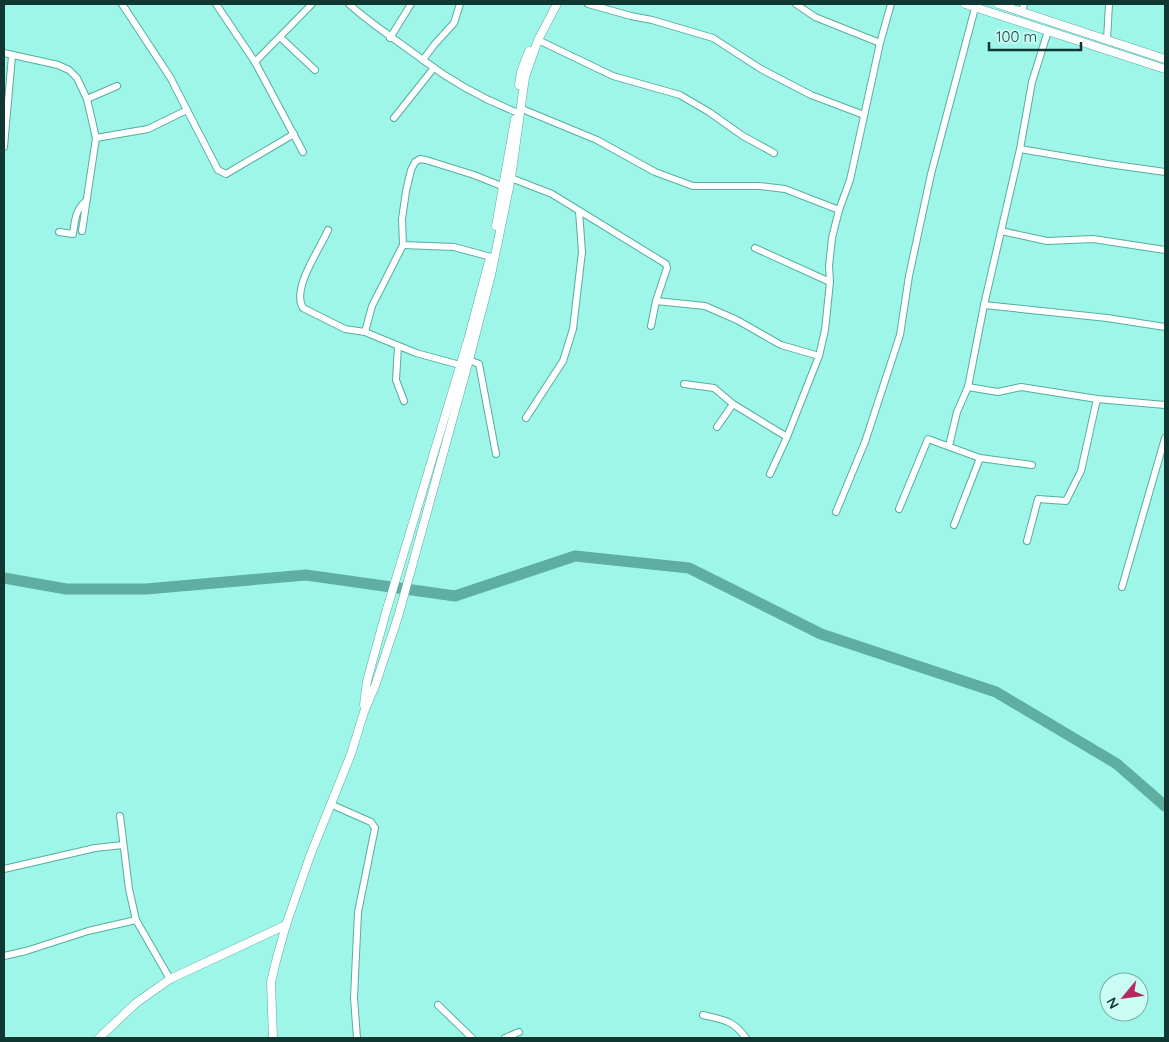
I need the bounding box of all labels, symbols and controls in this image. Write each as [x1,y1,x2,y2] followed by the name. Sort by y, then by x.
[989,20,1082,52] scale bar
[996,27,1037,46] text: 100 m
[1099,972,1149,1022] north arrow
[1102,994,1123,1012] text: N

